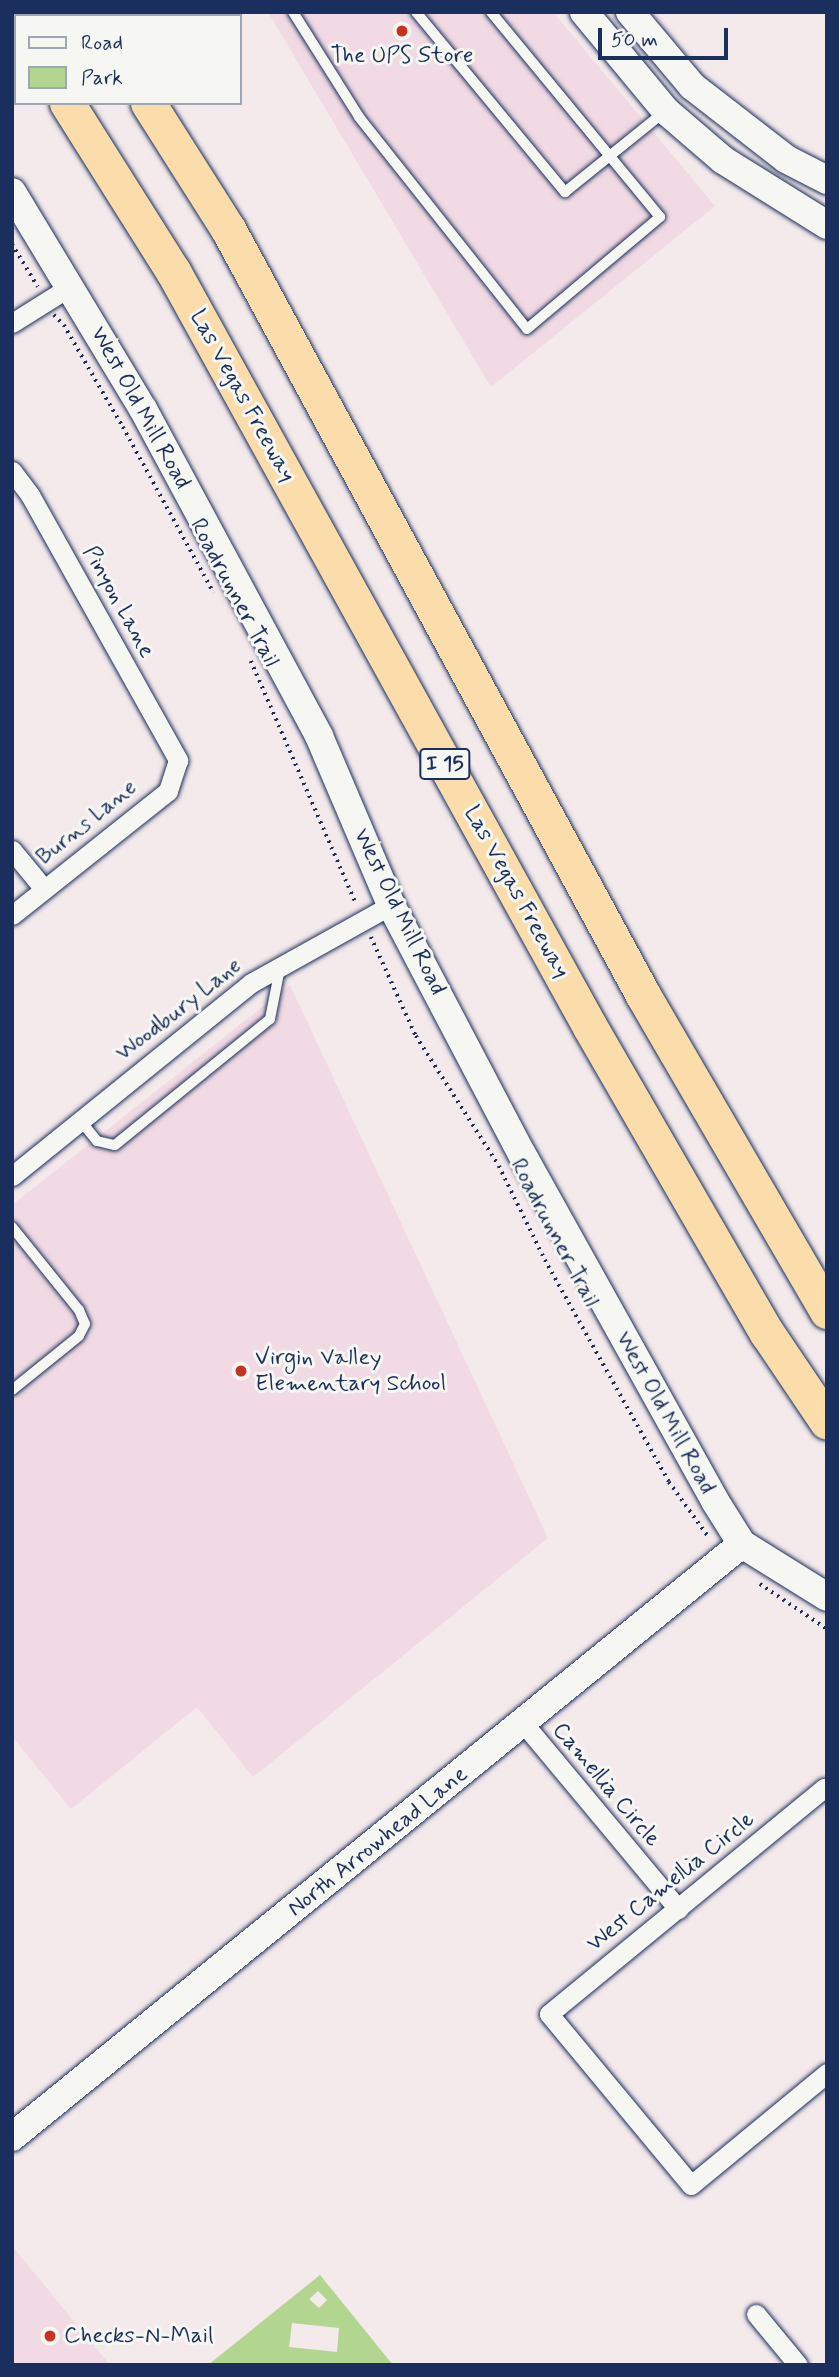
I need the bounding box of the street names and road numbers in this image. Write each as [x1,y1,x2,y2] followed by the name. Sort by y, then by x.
[184,306,300,486] street label: Las Vegas Freeway
[84,323,196,493] street label: West Old Mill Road
[183,514,285,672] street label: Roadrunner Trail
[77,544,159,660] street label: Pinyon Lane
[419,746,471,782] road number: I 15
[32,775,142,871] street label: Burns Lane
[458,802,574,982] street label: Las Vegas Freeway
[347,825,451,999] street label: West Old Mill Road
[110,952,248,1068] street label: Woodbury Lane
[503,1154,605,1312] street label: Roadrunner Trail
[609,1328,721,1498] street label: West Old Mill Road
[546,1717,666,1853] street label: Camellia Circle
[284,1762,472,1922] street label: North Arrowhead Lane
[582,1806,760,1958] street label: West Camellia Circle

